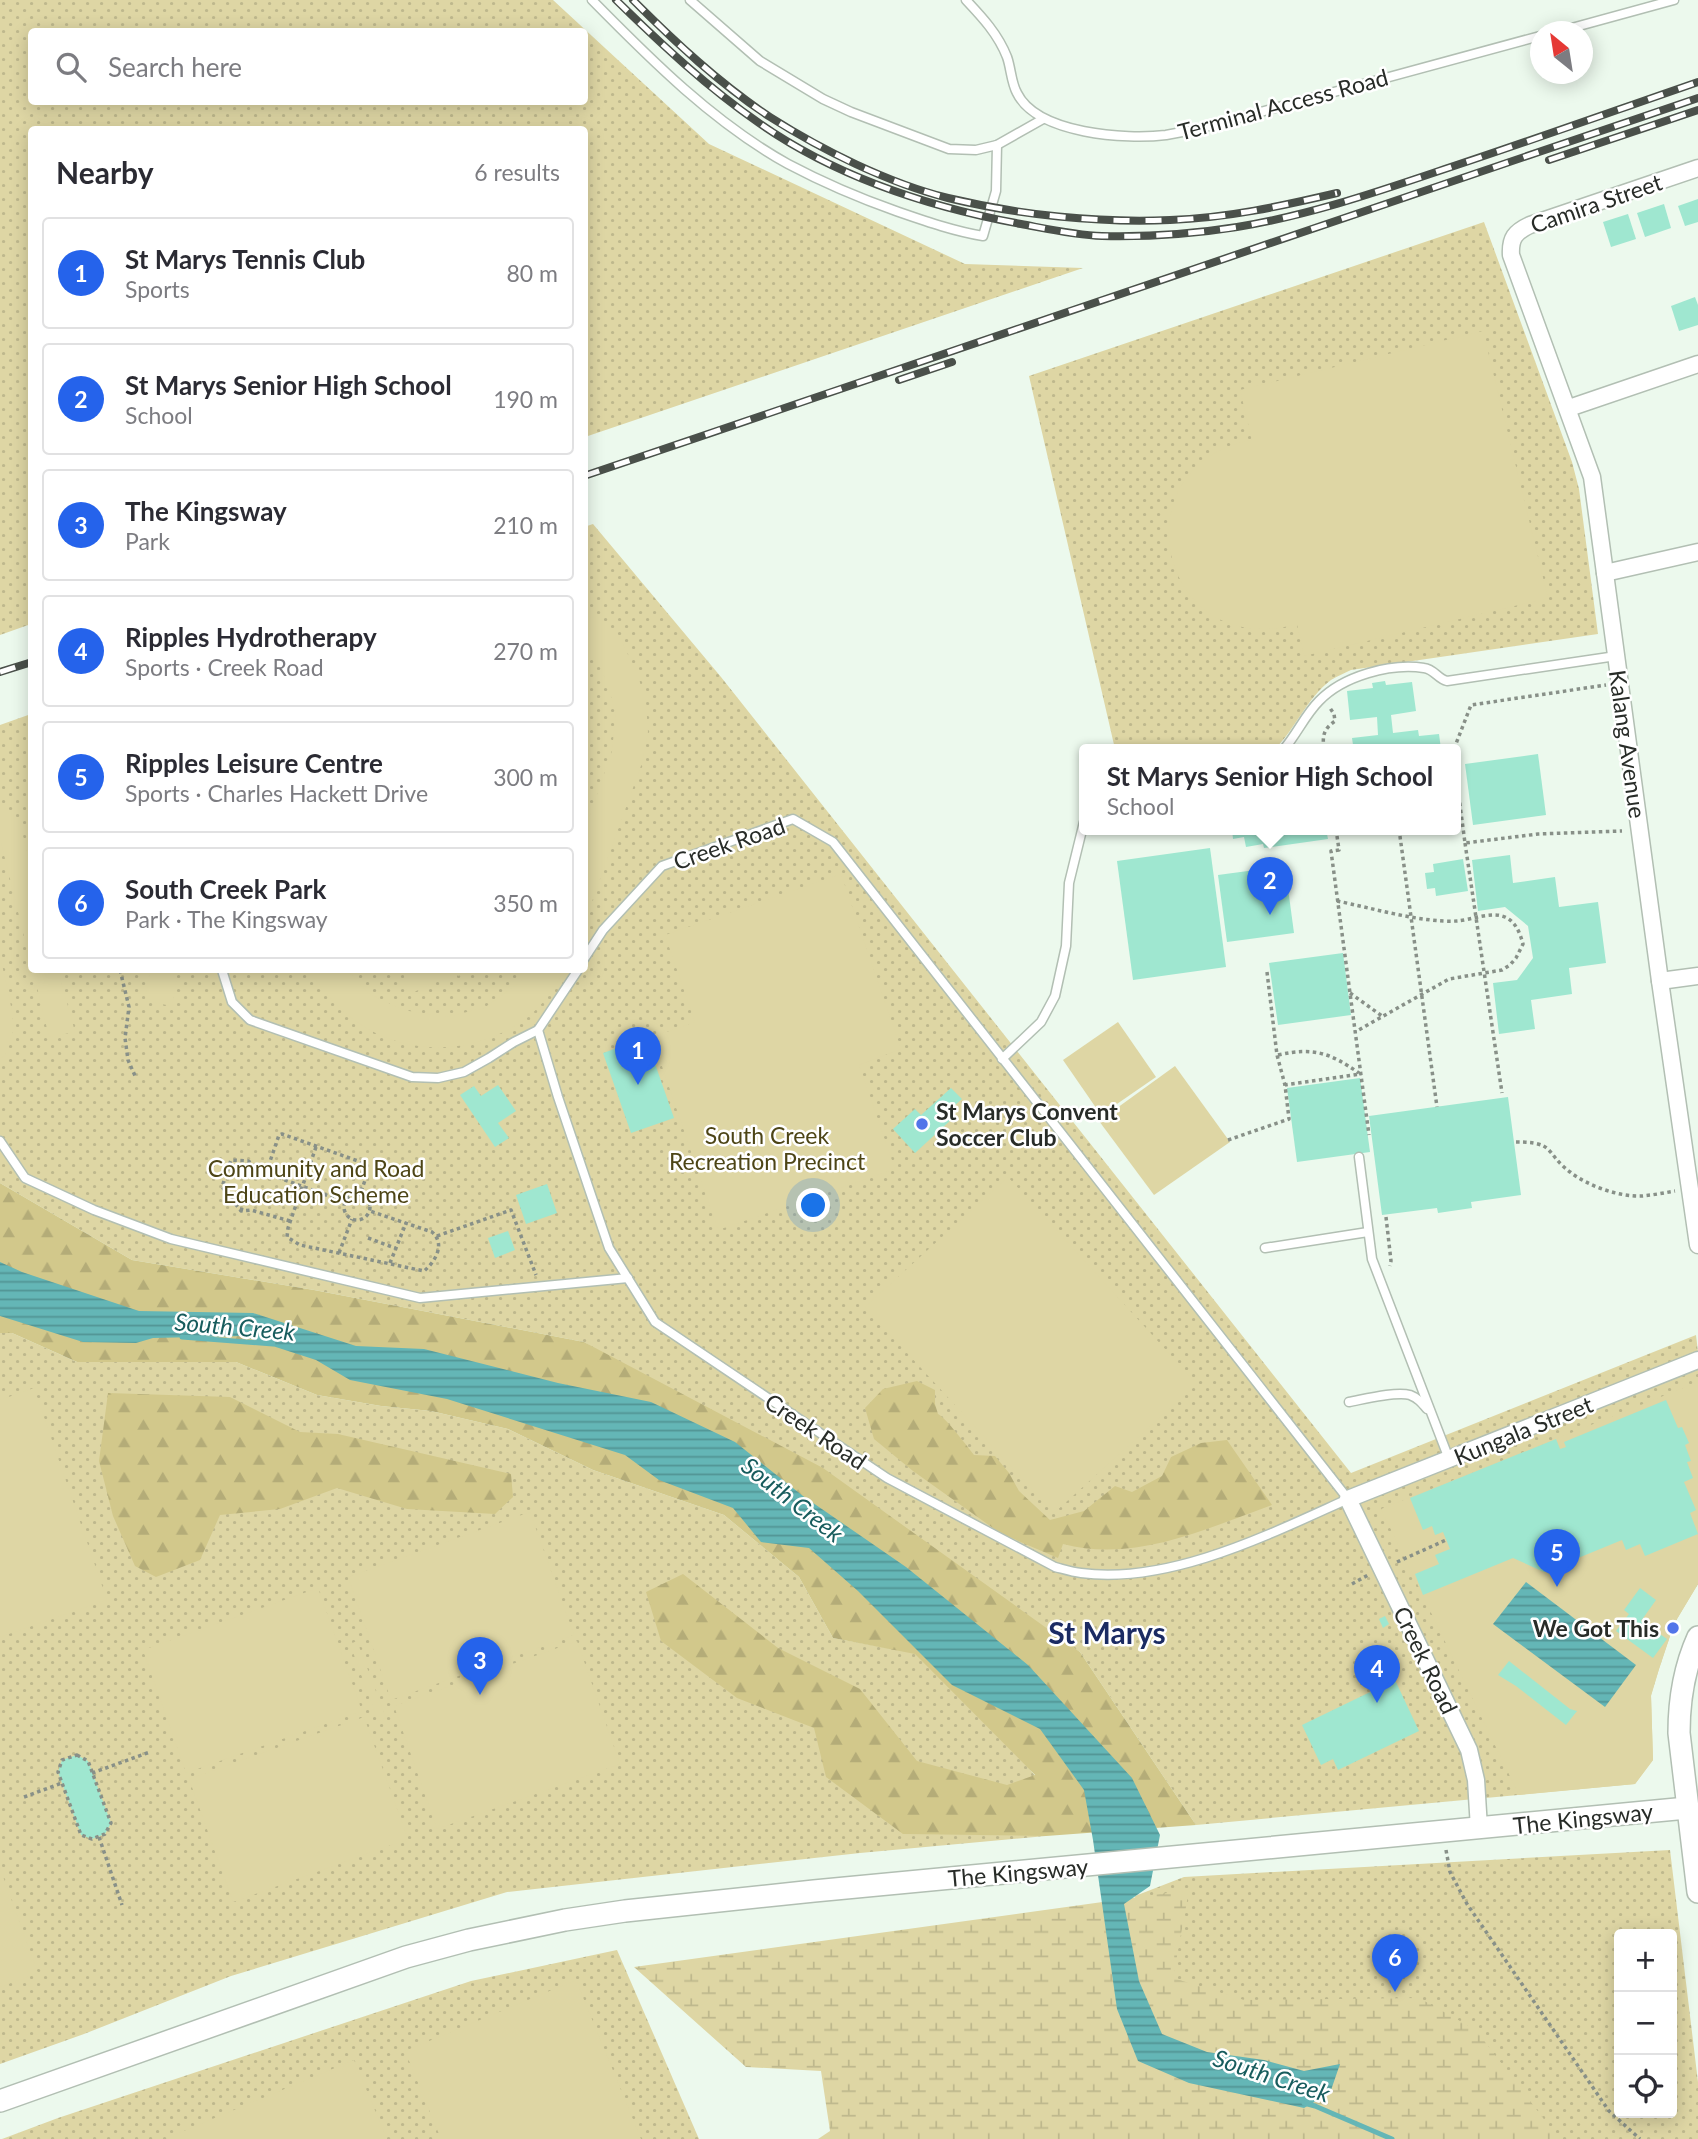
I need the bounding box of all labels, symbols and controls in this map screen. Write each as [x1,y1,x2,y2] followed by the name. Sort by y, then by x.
[1530,21,1593,84] north arrow
[28,28,588,105] search box
[52,48,90,86] icon: search
[108,51,242,83] text: Search here
[1175,62,1391,146] street label: Terminal Access Road
[56,154,154,190] text: Nearby
[474,158,560,186] text: 6 results
[1527,167,1666,239] street label: Camira Street
[125,243,365,275] text: St Marys Tennis Club
[74,259,88,287] text: 1
[507,259,558,287] text: 80 m
[125,275,190,303] text: Sports
[125,369,452,401] text: St Marys Senior High School
[74,385,88,413] text: 2
[493,385,558,413] text: 190 m
[125,401,193,429] text: School
[125,495,287,527] text: The Kingsway
[74,511,88,539] text: 3
[493,511,558,539] text: 210 m
[125,527,170,555] text: Park
[125,621,377,653] text: Ripples Hydrotherapy
[74,637,88,665] text: 4
[493,637,558,665] text: 270 m
[125,653,324,681] text: Sports · Creek Road
[1604,668,1652,820] street label: Kalang Avenue
[1079,744,1461,835] popup
[125,747,383,779] text: Ripples Leisure Centre
[1107,760,1433,792] text: St Marys Senior High School
[74,763,88,791] text: 5
[493,763,558,791] text: 300 m
[125,779,428,807] text: Sports · Charles Hackett Drive
[1107,792,1174,820] text: School
[670,811,788,875] street label: Creek Road
[1247,857,1293,915] pin: 2
[125,873,326,905] text: South Creek Park
[74,889,88,917] text: 6
[493,889,558,917] text: 350 m
[125,905,328,933] text: Park · The Kingsway
[615,1027,661,1085] pin: 1
[936,1097,1118,1151] place label: St Marys Convent Soccer Club
[914,1116,930,1132] marker: St Marys Convent Soccer Club
[669,1121,866,1175] park label: South Creek Recreation Precinct
[208,1154,424,1208] park label: Community and Road Education Scheme
[796,1188,830,1222] your location
[173,1306,297,1346] water label: South Creek
[760,1387,872,1475] street label: Creek Road
[1450,1389,1597,1471] street label: Kungala Street
[736,1450,850,1548] water label: South Creek
[1534,1529,1580,1587] pin: 5
[1388,1602,1464,1718] street label: Creek Road
[1048,1614,1166,1650] district label: St Marys
[1533,1614,1659,1642] place label: We Got This
[1665,1620,1681,1636] marker: We Got This
[457,1637,503,1695] pin: 3
[1354,1645,1400,1703] pin: 4
[1512,1797,1655,1839] street label: The Kingsway
[947,1852,1089,1892] street label: The Kingsway
[1614,1929,1677,2118] map controls
[1614,1929,1677,1992] button: +
[1372,1934,1418,1992] pin: 6
[1614,1992,1677,2055] button: −
[1210,2043,1335,2108] water label: South Creek
[1614,2055,1677,2118] button: locate

